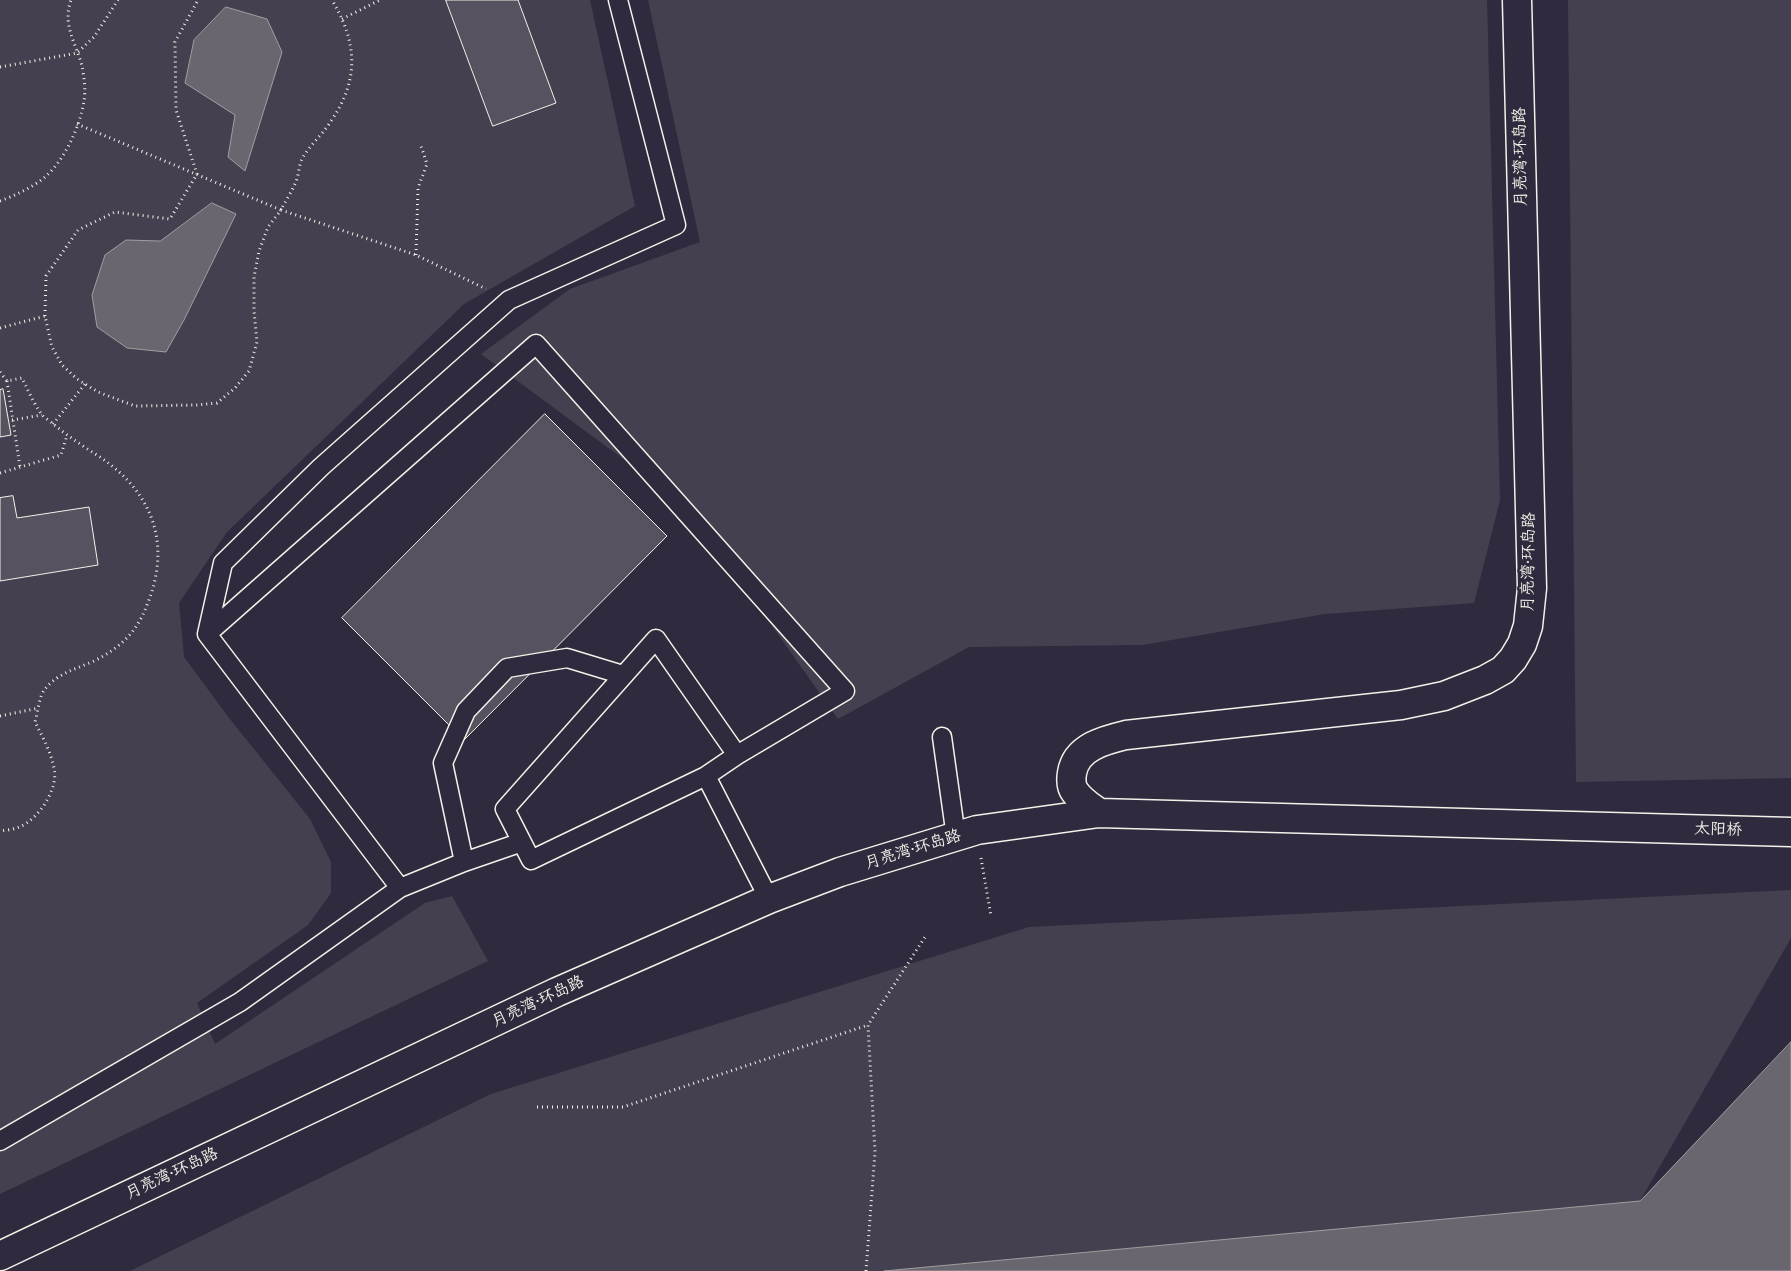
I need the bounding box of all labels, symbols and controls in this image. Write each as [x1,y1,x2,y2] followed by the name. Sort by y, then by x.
[1511,107,1531,207] street label: 月亮湾·环岛路
[1519,512,1539,612] street label: 月亮湾·环岛路
[1694,820,1742,840] street label: 太阳桥
[862,826,964,874] street label: 月亮湾·环岛路
[489,972,587,1032] street label: 月亮湾·环岛路
[123,1144,221,1204] street label: 月亮湾·环岛路

